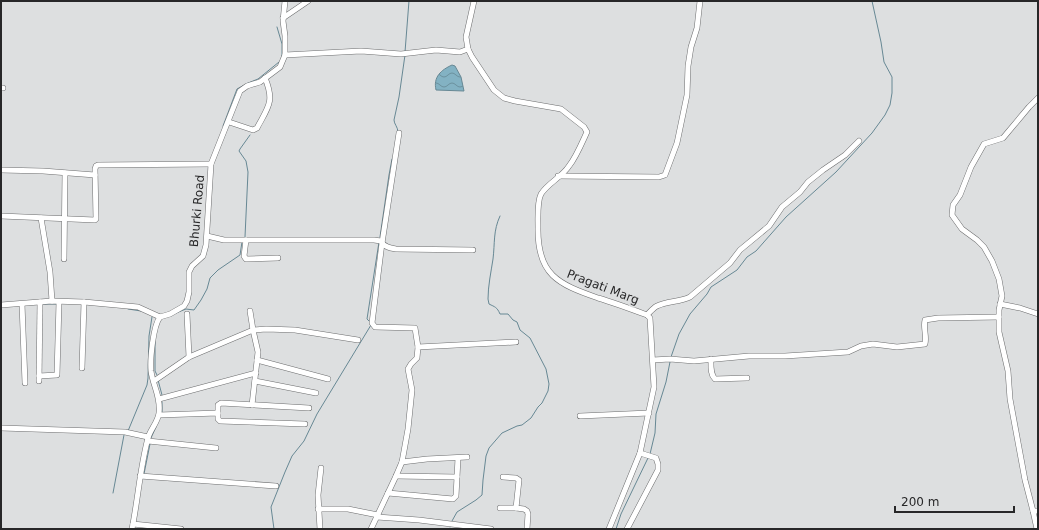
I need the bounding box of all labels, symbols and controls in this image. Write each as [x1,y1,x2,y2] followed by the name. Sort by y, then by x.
[187,174,207,248] street label: Bhurki Road
[565,267,641,307] street label: Pragati Marg
[895,488,1014,514] scale bar
[901,495,939,509] text: 200 m

